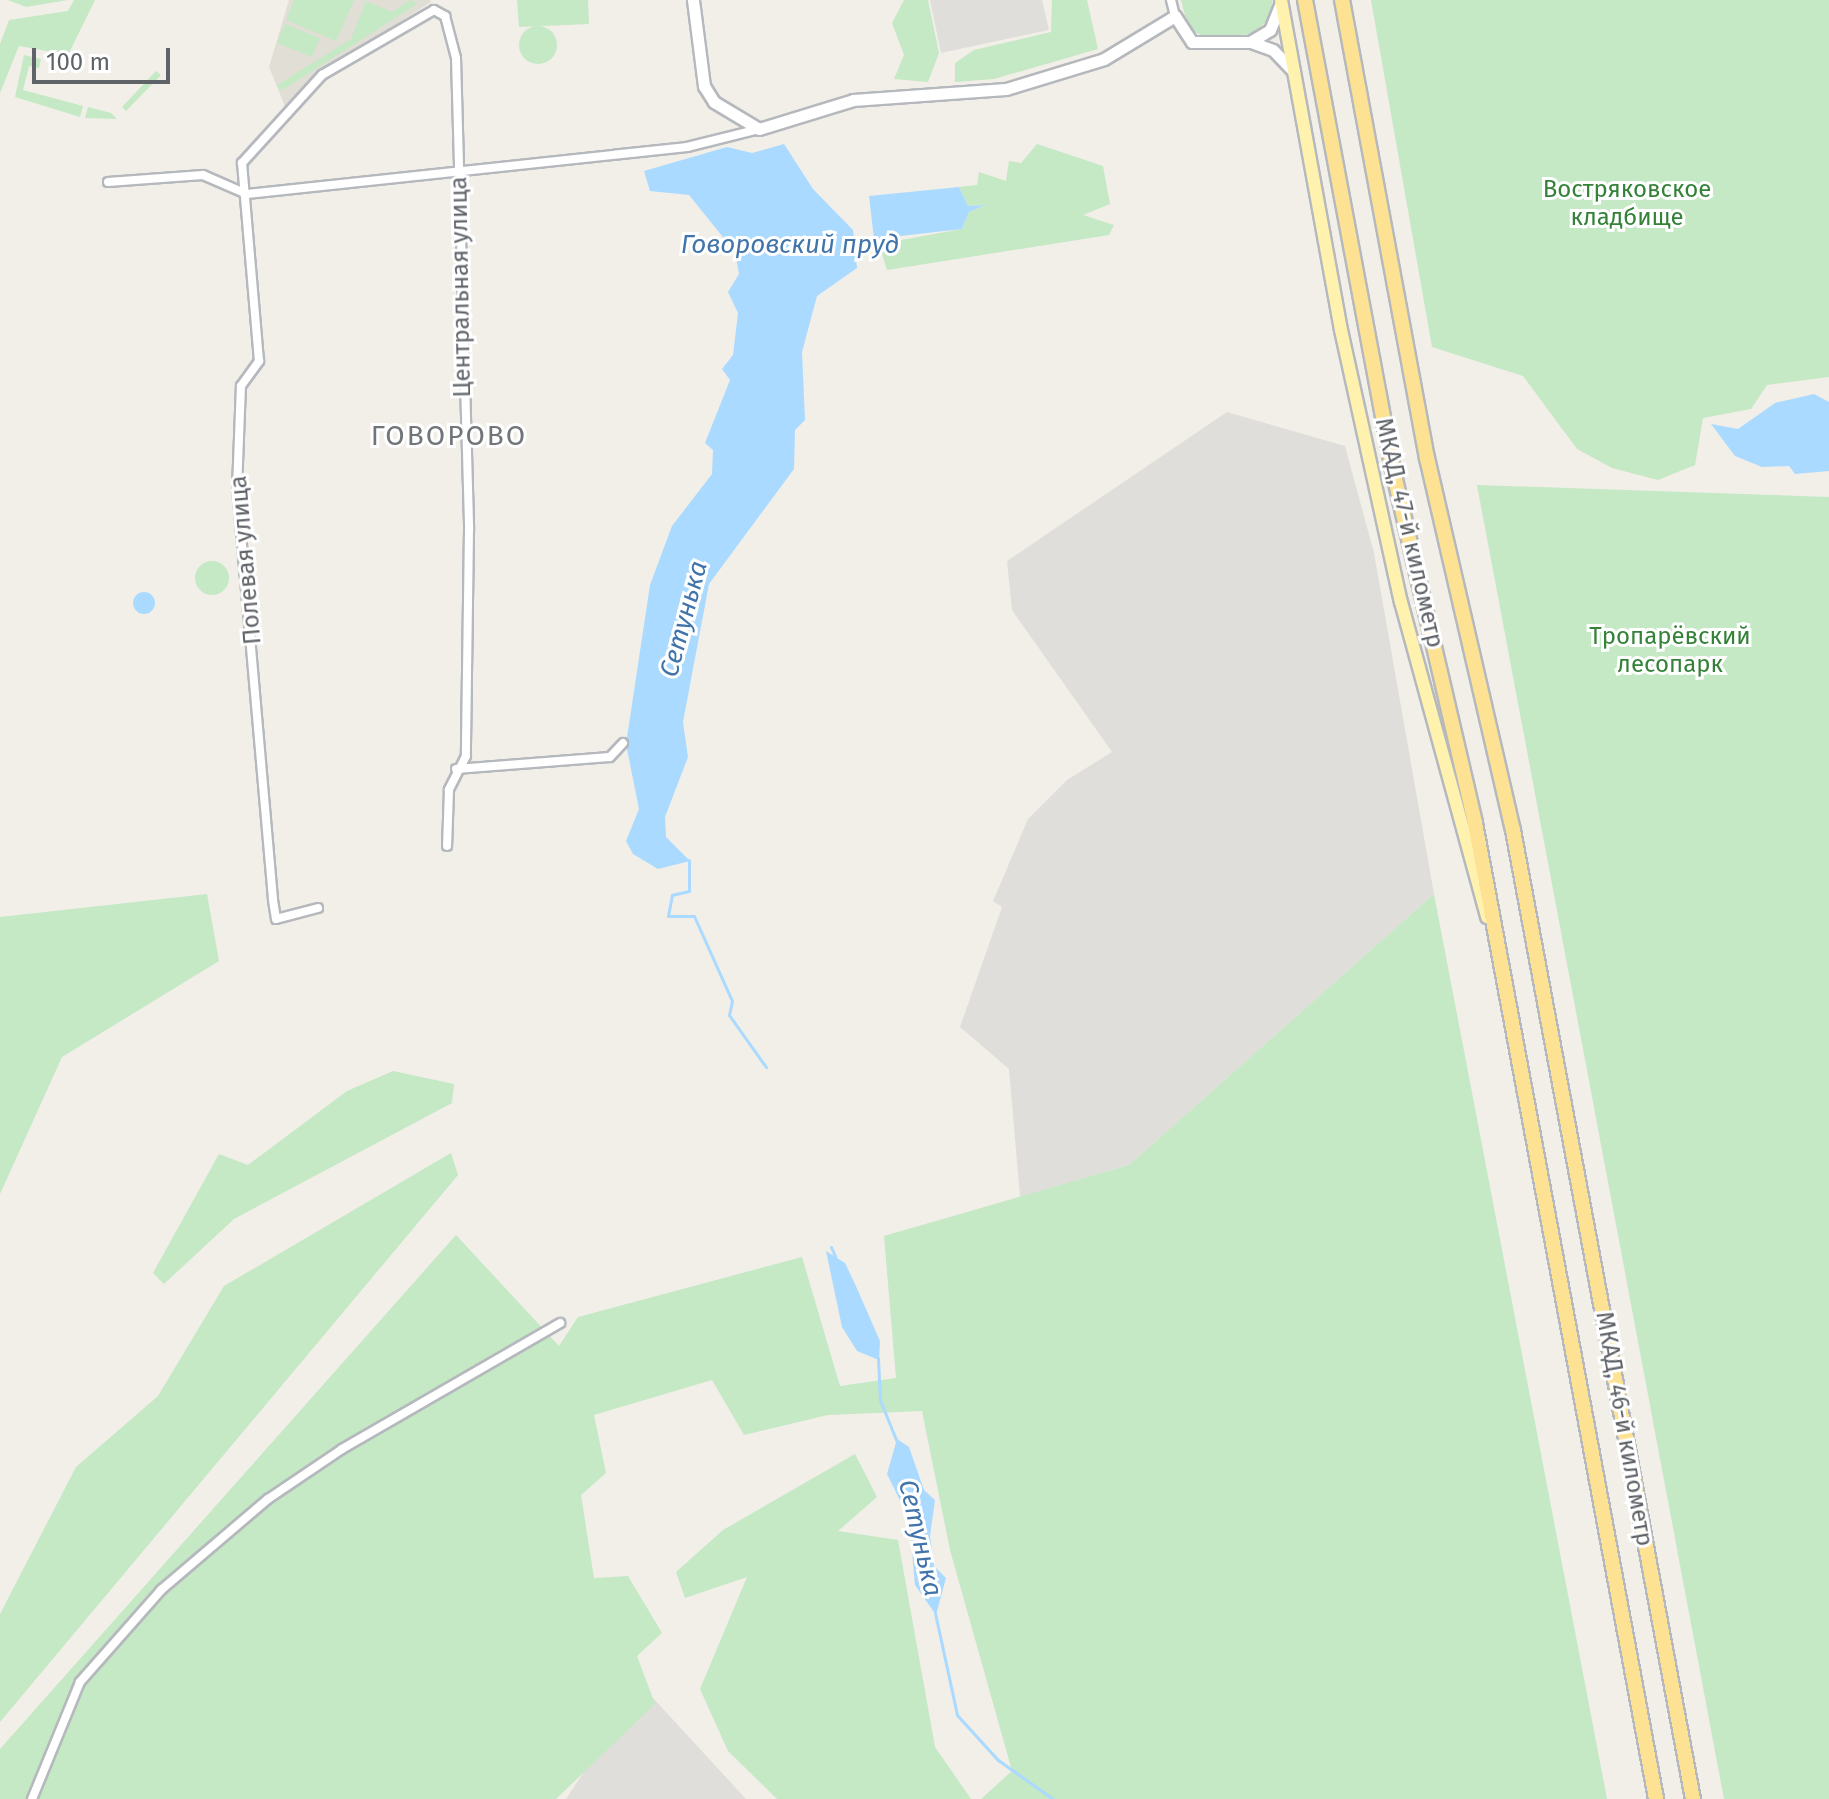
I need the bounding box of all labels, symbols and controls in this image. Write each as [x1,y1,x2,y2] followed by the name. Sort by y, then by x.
[36,32,174,82] scale bar
[46,48,110,76] text: 100 m
[445,176,477,398] street label: Центральная улица
[1543,176,1711,232] park label: Востряковское кладбище
[681,229,899,261] water label: Говоровский пруд
[1369,415,1449,651] street label: МКАД, 47-й километр
[371,419,527,453] district label: ГОВОРОВО
[224,474,268,646] street label: Полевая улица
[654,558,714,680] water label: Сетунька
[1589,623,1751,679] park label: Тропарёвский лесопарк
[1589,1309,1659,1549] street label: МКАД, 46-й километр
[891,1477,949,1599] water label: Сетунька

